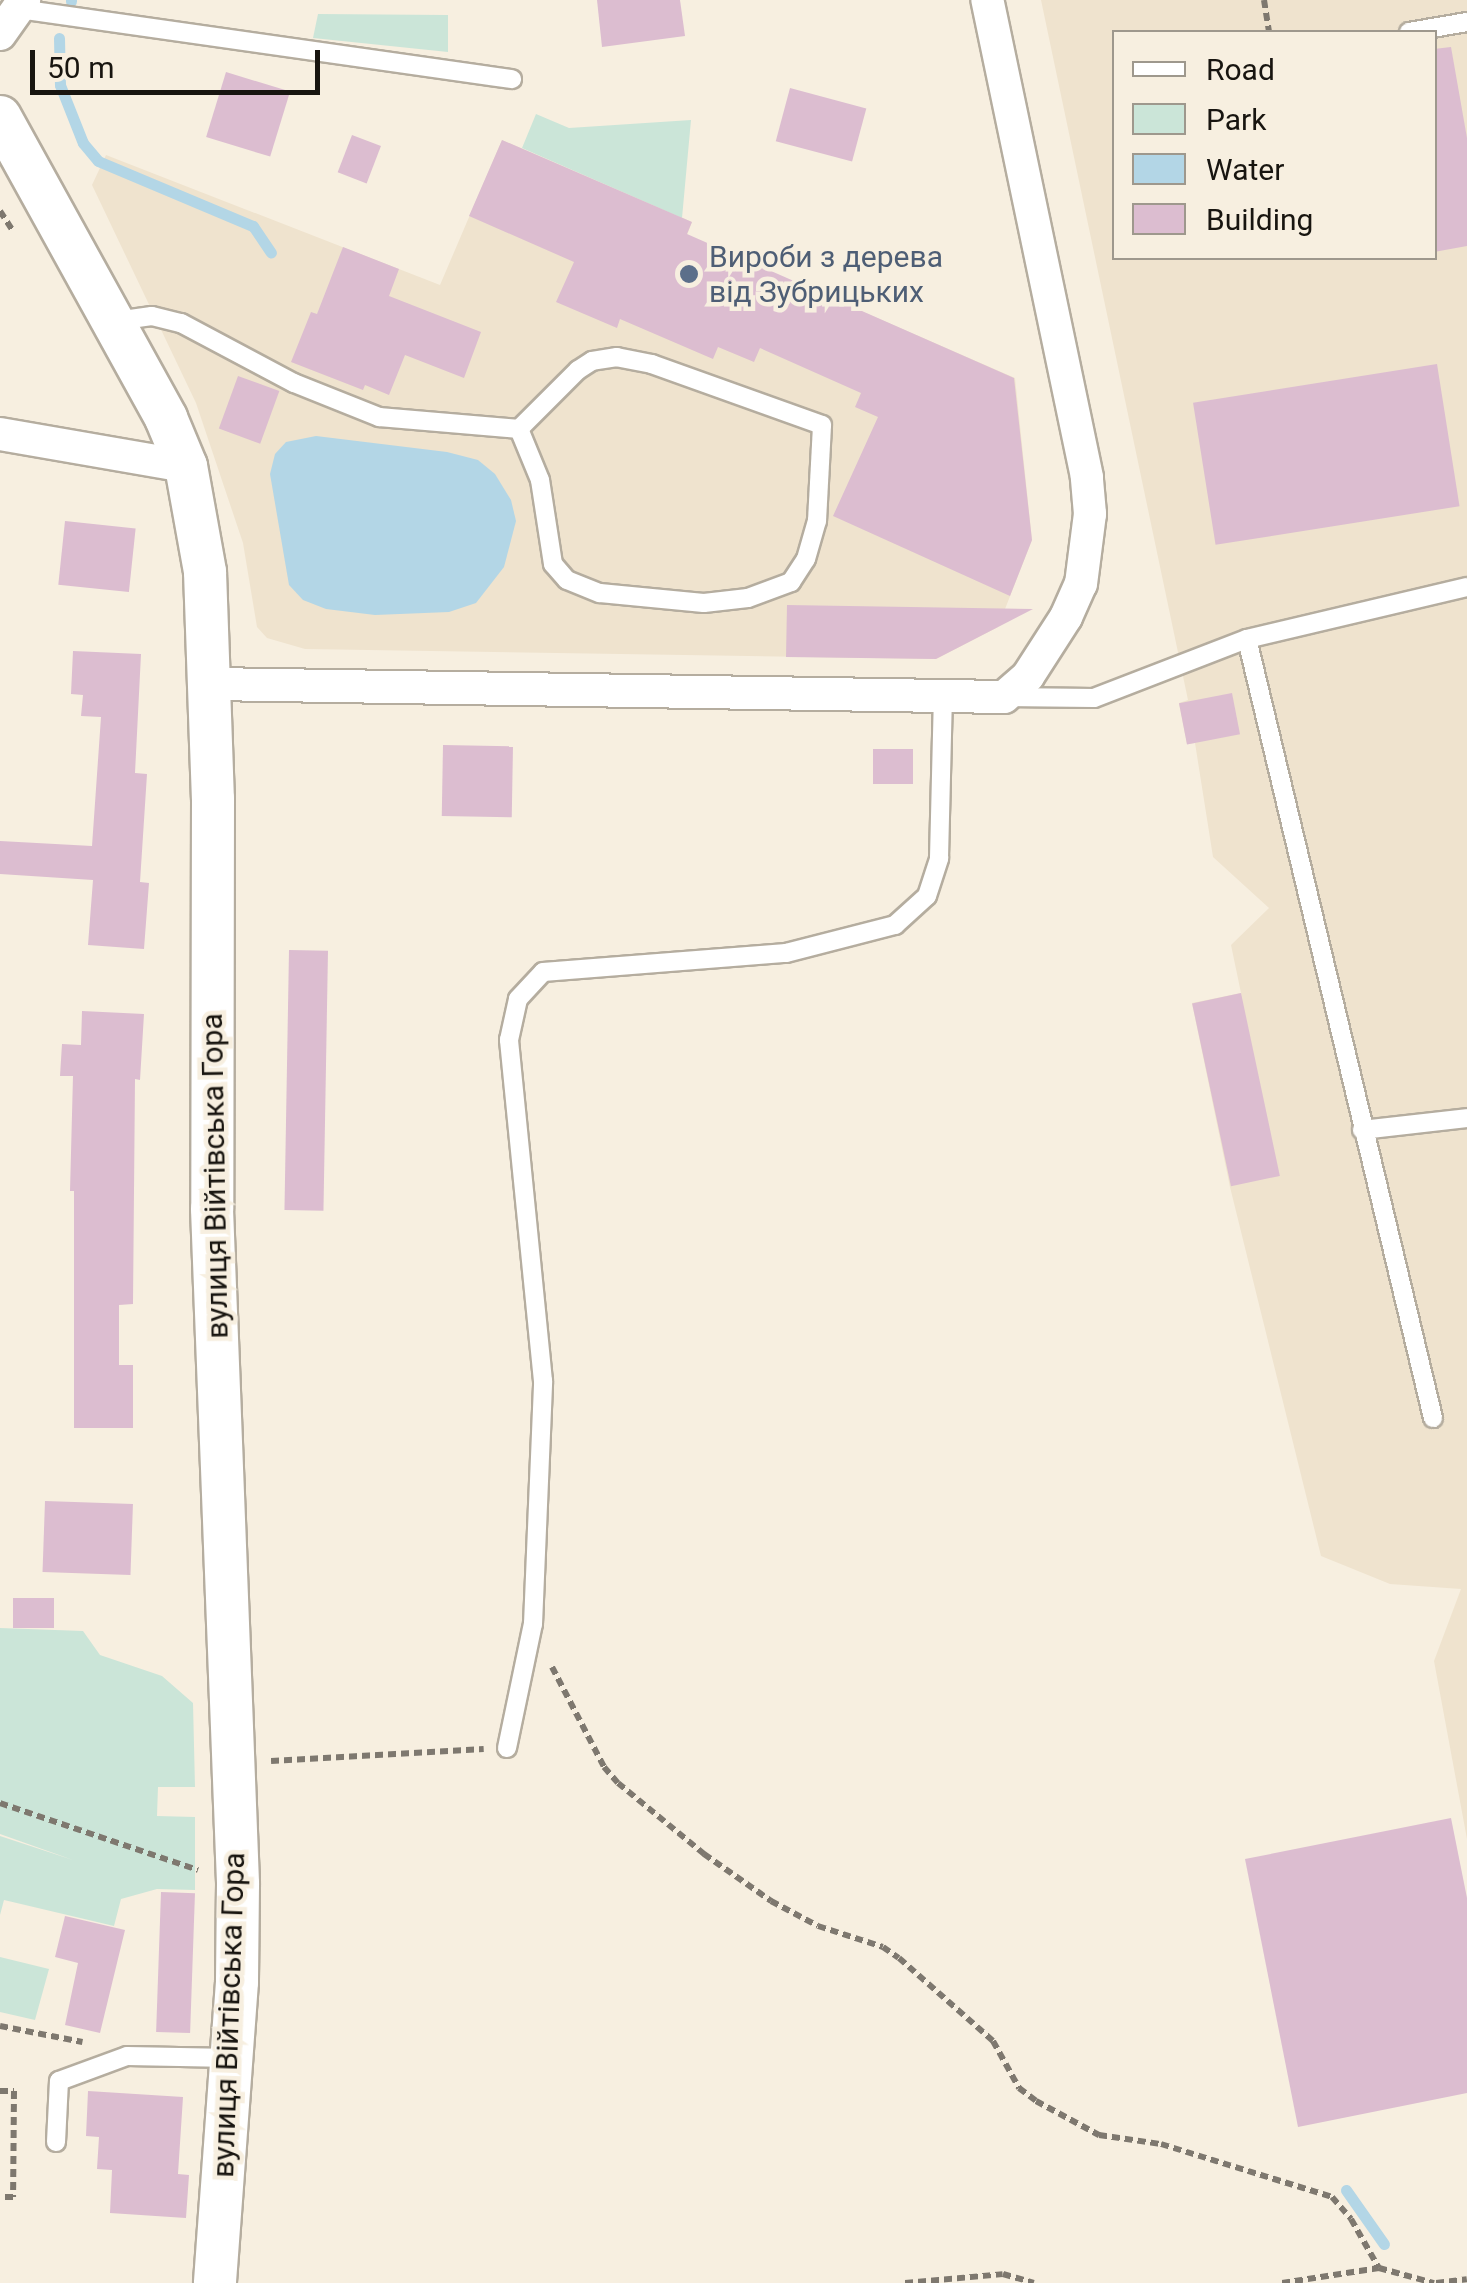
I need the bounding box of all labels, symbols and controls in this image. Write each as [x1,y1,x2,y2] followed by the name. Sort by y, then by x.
[35,30,325,92] scale bar
[1112,30,1437,260] legend
[47,50,114,85] text: 50 m
[1206,52,1275,87] text: Road
[1206,102,1266,137] text: Park
[1206,152,1284,187] text: Water
[1206,202,1313,237] text: Building
[709,239,943,310] place label: Вироби з дерева від Зубрицьких
[678,263,700,285] marker: Вироби з дерева від Зубрицьких
[194,1013,236,1339] street label: вулиця Війтівська Гора
[205,1852,253,2178] street label: вулиця Війтівська Гора

